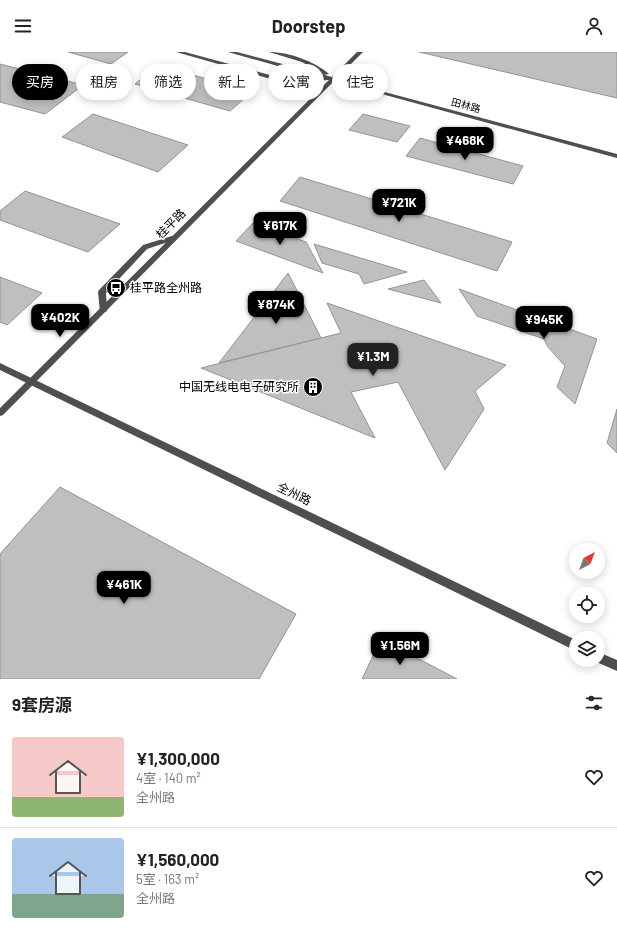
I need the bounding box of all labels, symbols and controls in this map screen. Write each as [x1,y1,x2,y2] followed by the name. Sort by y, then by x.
[12,15,34,37] icon: menu
[272,15,345,37] text: Doorstep
[583,15,605,37] icon: person
[12,64,68,100] chip: 买房
[76,64,132,100] chip: 租房
[140,64,196,100] chip: 筛选
[204,64,260,100] chip: 新上
[268,64,324,100] chip: 公寓
[332,64,388,100] chip: 住宅
[450,95,482,115] street label: 田林路
[437,127,493,161] pin: ¥468K
[446,132,484,148] text: ¥468K
[371,189,427,223] pin: ¥721K
[381,194,417,210] text: ¥721K
[153,206,188,241] street label: 桂平路
[252,212,308,246] pin: ¥617K
[263,217,298,233] text: ¥617K
[105,277,127,299] bus stop icon: 桂平路全州路
[130,280,202,294] place label: 桂平路全州路
[248,291,304,325] pin: ¥874K
[257,296,295,312] text: ¥874K
[32,304,88,338] pin: ¥402K
[516,306,572,340] pin: ¥945K
[40,309,80,325] text: ¥402K
[525,311,563,327] text: ¥945K
[345,343,401,377] pin: ¥1.3M
[356,348,390,364] text: ¥1.3M
[302,376,324,398] building icon: 中国无线电电子研究所
[179,379,299,393] place label: 中国无线电电子研究所
[275,479,314,507] street label: 全州路
[569,543,605,579] north arrow
[569,543,605,667] map controls
[96,571,152,605] pin: ¥461K
[106,576,142,592] text: ¥461K
[569,587,605,623] button: locate
[569,631,605,667] button: layers
[367,632,433,666] pin: ¥1.56M
[380,637,420,653] text: ¥1.56M
[583,692,605,714] icon: filters
[12,694,72,714] text: 9套房源
[136,748,220,768] text: ¥1,300,000
[44,753,92,801] icon: home
[583,766,605,788] icon: heart
[136,770,201,786] text: 4室 · 140 m²
[136,789,175,805] text: 全州路
[136,849,219,869] text: ¥1,560,000
[44,854,92,902] icon: home
[583,867,605,889] icon: heart
[136,871,199,887] text: 5室 · 163 m²
[136,890,175,906] text: 全州路

